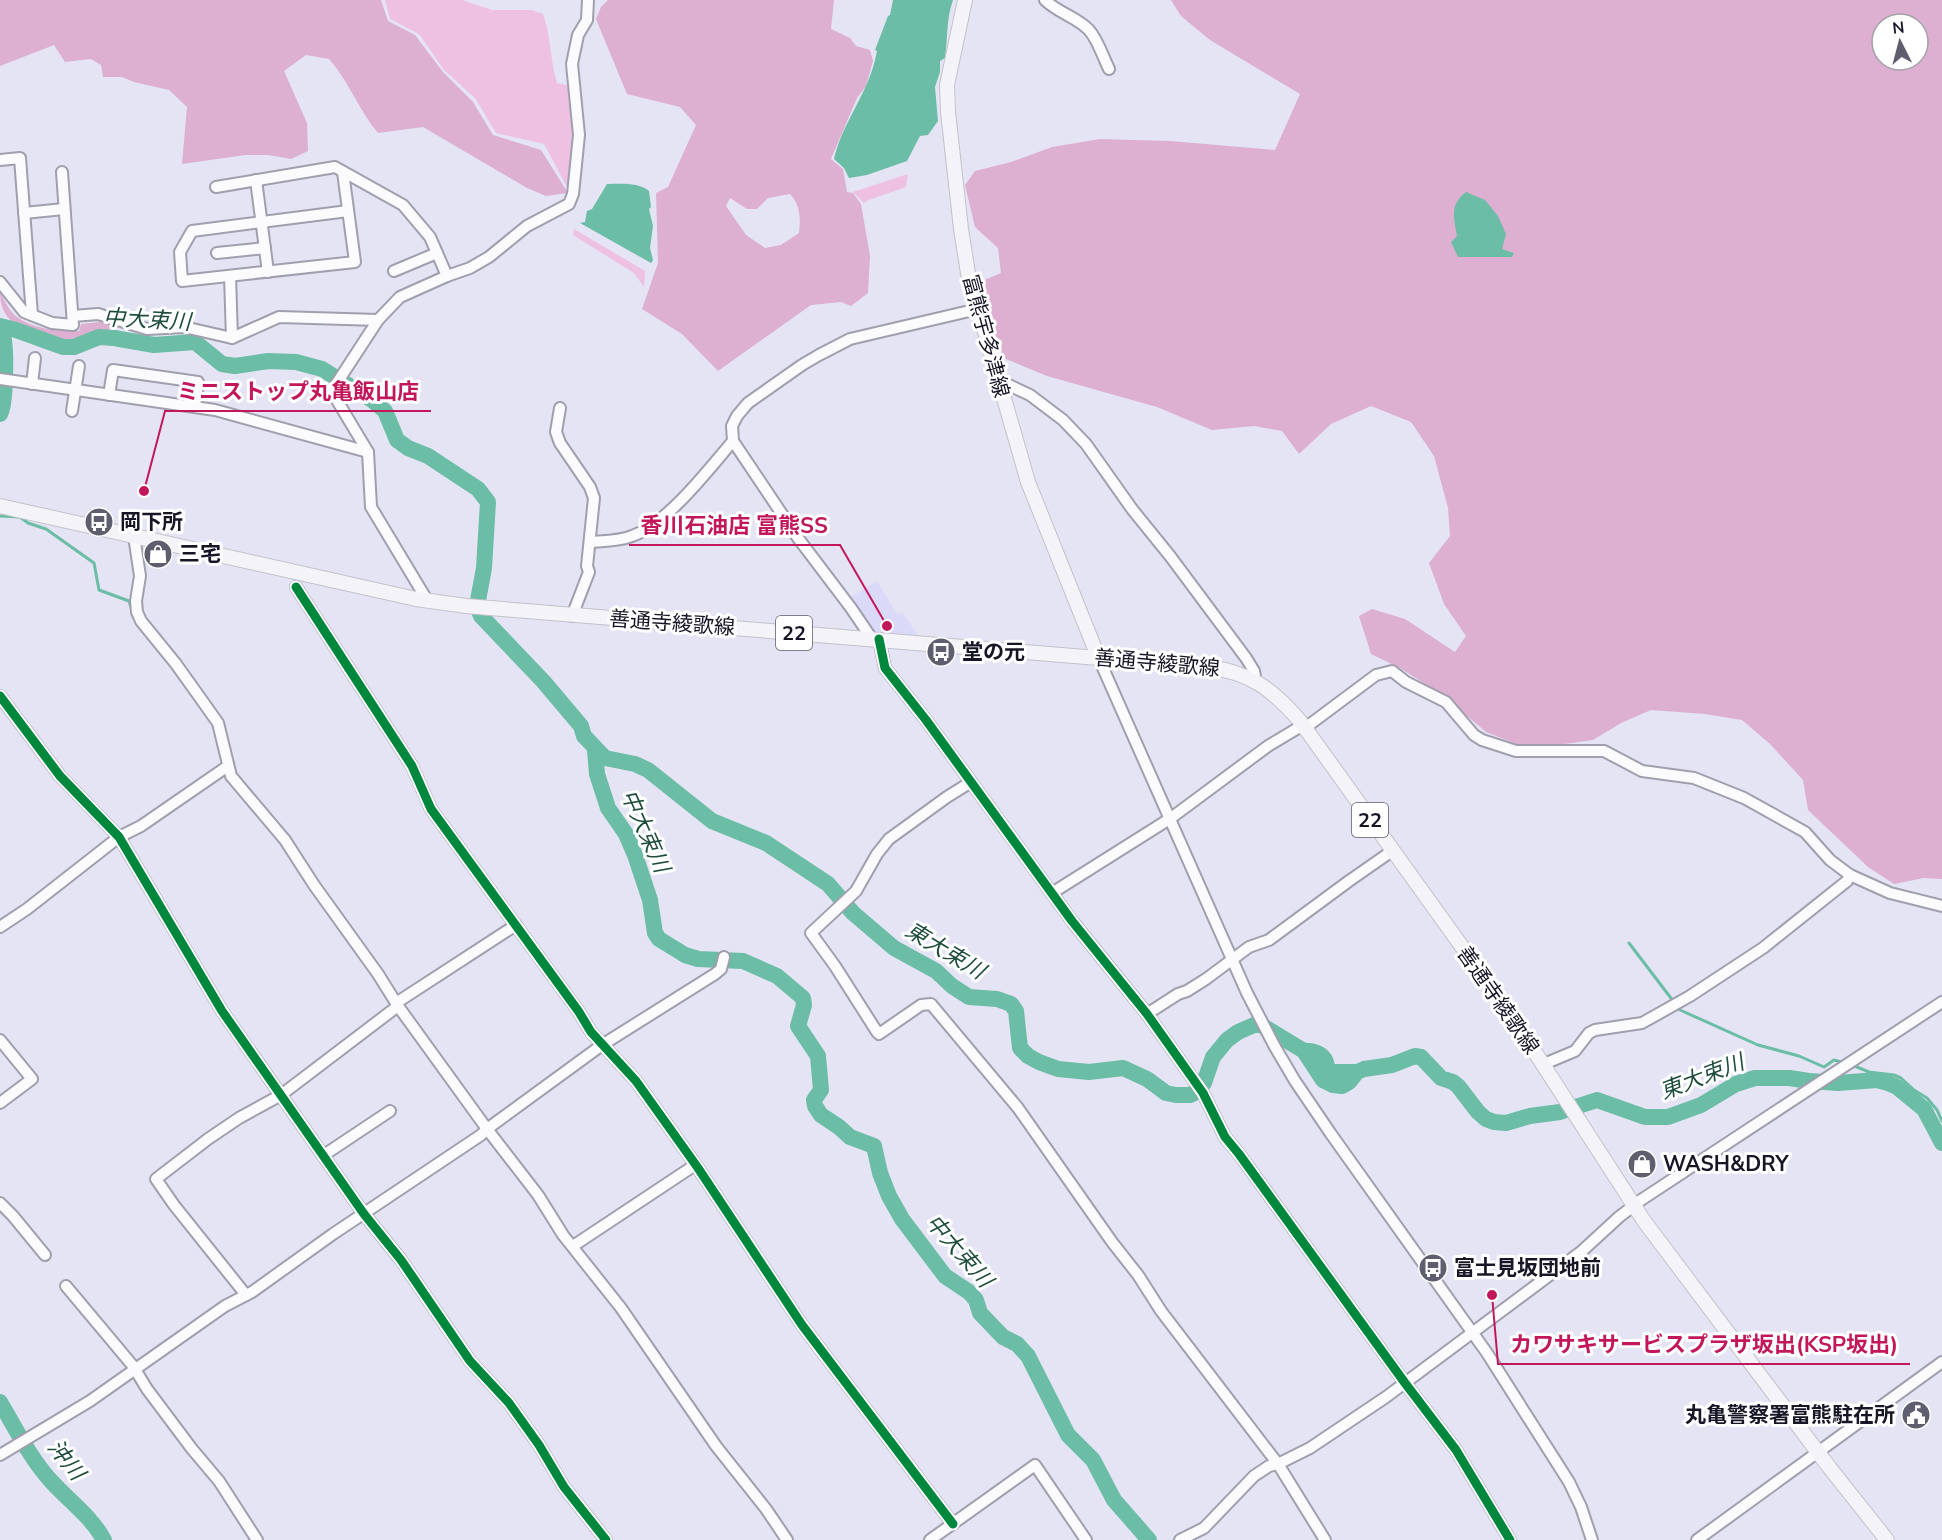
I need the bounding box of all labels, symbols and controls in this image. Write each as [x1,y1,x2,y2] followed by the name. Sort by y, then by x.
[1870,12,1930,72] north arrow
[1891,17,1906,40] text: N
[956,272,1016,400] street label: 富熊宇多津線
[102,303,194,337] water label: 中大束川
[165,371,431,411] callout: ミニストップ丸亀飯山店
[177,377,419,407] text: ミニストップ丸亀飯山店
[629,505,840,545] callout: 香川石油店 富熊SS
[83,506,115,538] bus stop icon: 岡下所
[120,508,183,536] place label: 岡下所
[640,511,828,541] text: 香川石油店 富熊SS
[142,538,174,570] shop icon: 三宅
[179,540,221,568] place label: 三宅
[608,605,736,641] street label: 善通寺綾歌線
[776,616,812,650] road number: 22
[925,636,957,668] bus stop icon: 堂の元
[962,638,1025,666] place label: 堂の元
[1093,644,1221,682] street label: 善通寺綾歌線
[613,785,677,879] water label: 中大束川
[1352,803,1388,837] road number: 22
[900,915,992,988] water label: 東大束川
[1450,940,1546,1060] street label: 善通寺綾歌線
[1656,1047,1750,1107] water label: 東大束川
[1626,1148,1658,1180] shop icon: WASH&DRY
[1663,1150,1790,1178] place label: WASH&DRY
[919,1208,1000,1296] water label: 中大束川
[1417,1252,1449,1284] bus stop icon: 富士見坂団地前
[1454,1254,1601,1282] place label: 富士見坂団地前
[1498,1324,1910,1364] callout: カワサキサービスプラザ坂出(KSP坂出)
[1510,1330,1898,1360] text: カワサキサービスプラザ坂出(KSP坂出)
[1900,1399,1932,1431] public building icon: 丸亀警察署富熊駐在所
[1685,1401,1895,1429] place label: 丸亀警察署富熊駐在所
[40,1433,93,1488] water label: 沖川

